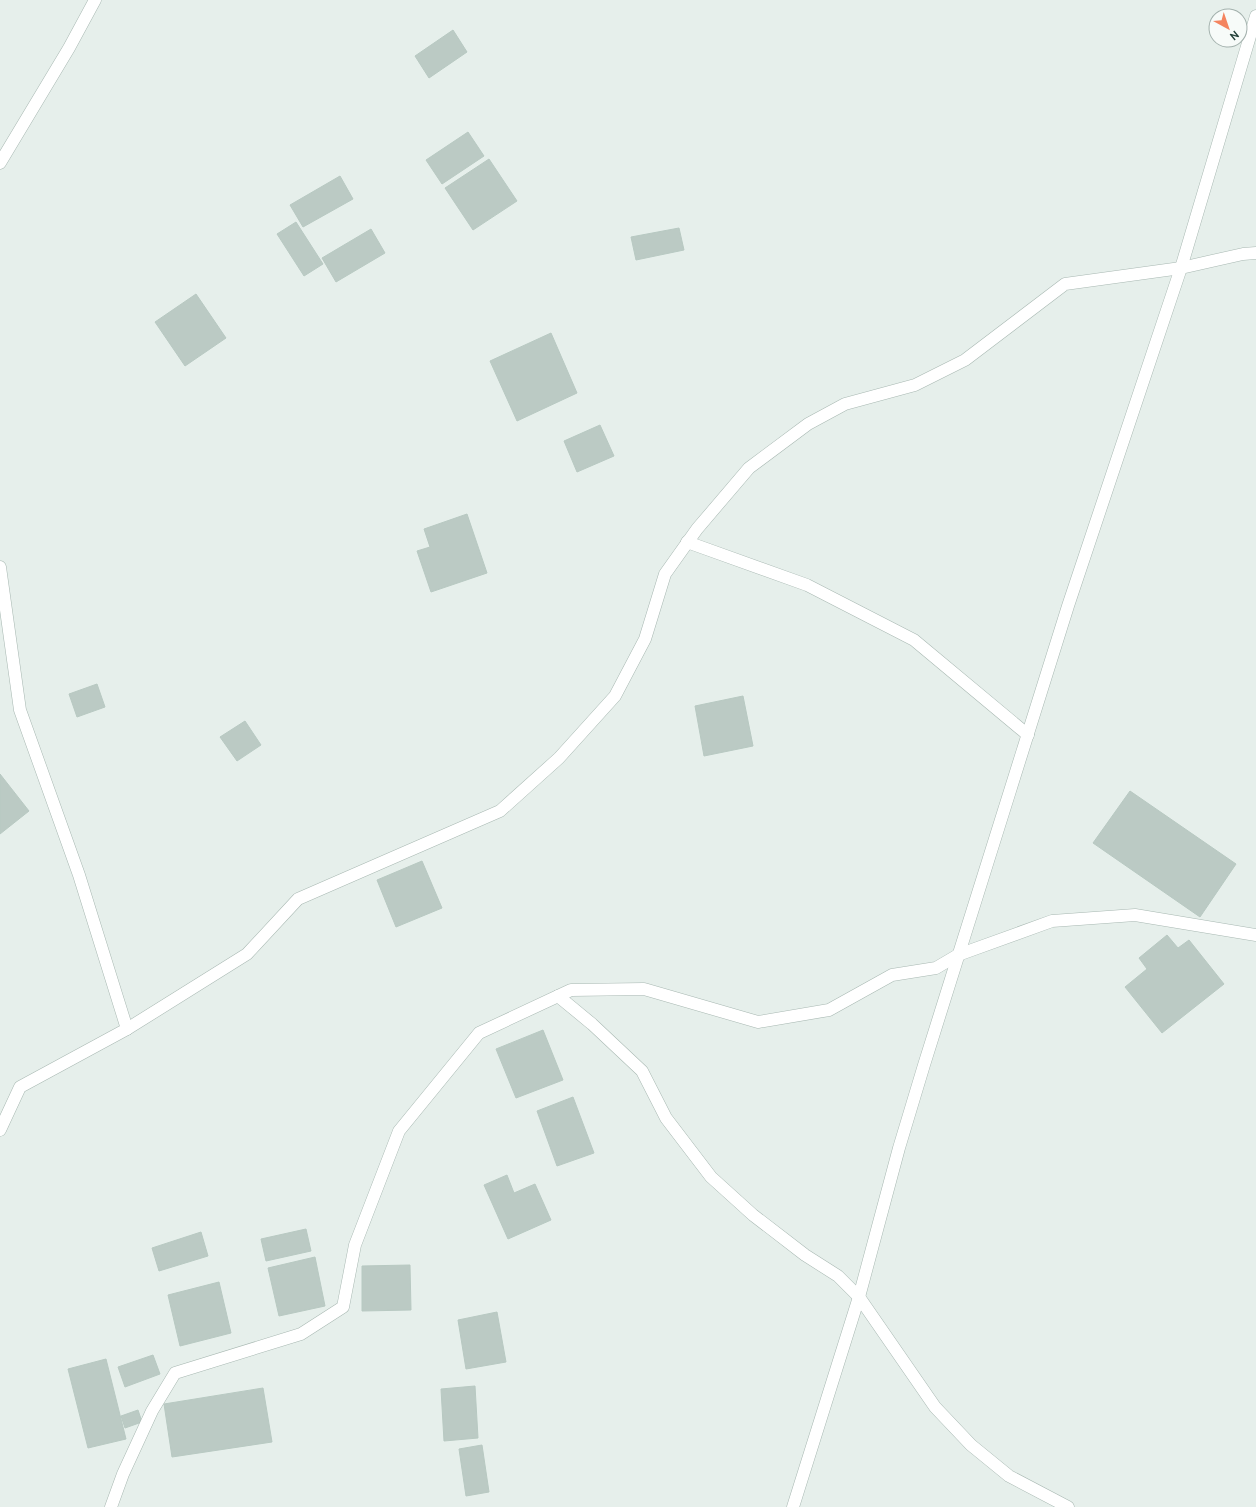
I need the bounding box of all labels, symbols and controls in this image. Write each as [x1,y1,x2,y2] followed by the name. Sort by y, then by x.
[1208,8,1248,48] north arrow
[1226,27,1241,43] text: N

